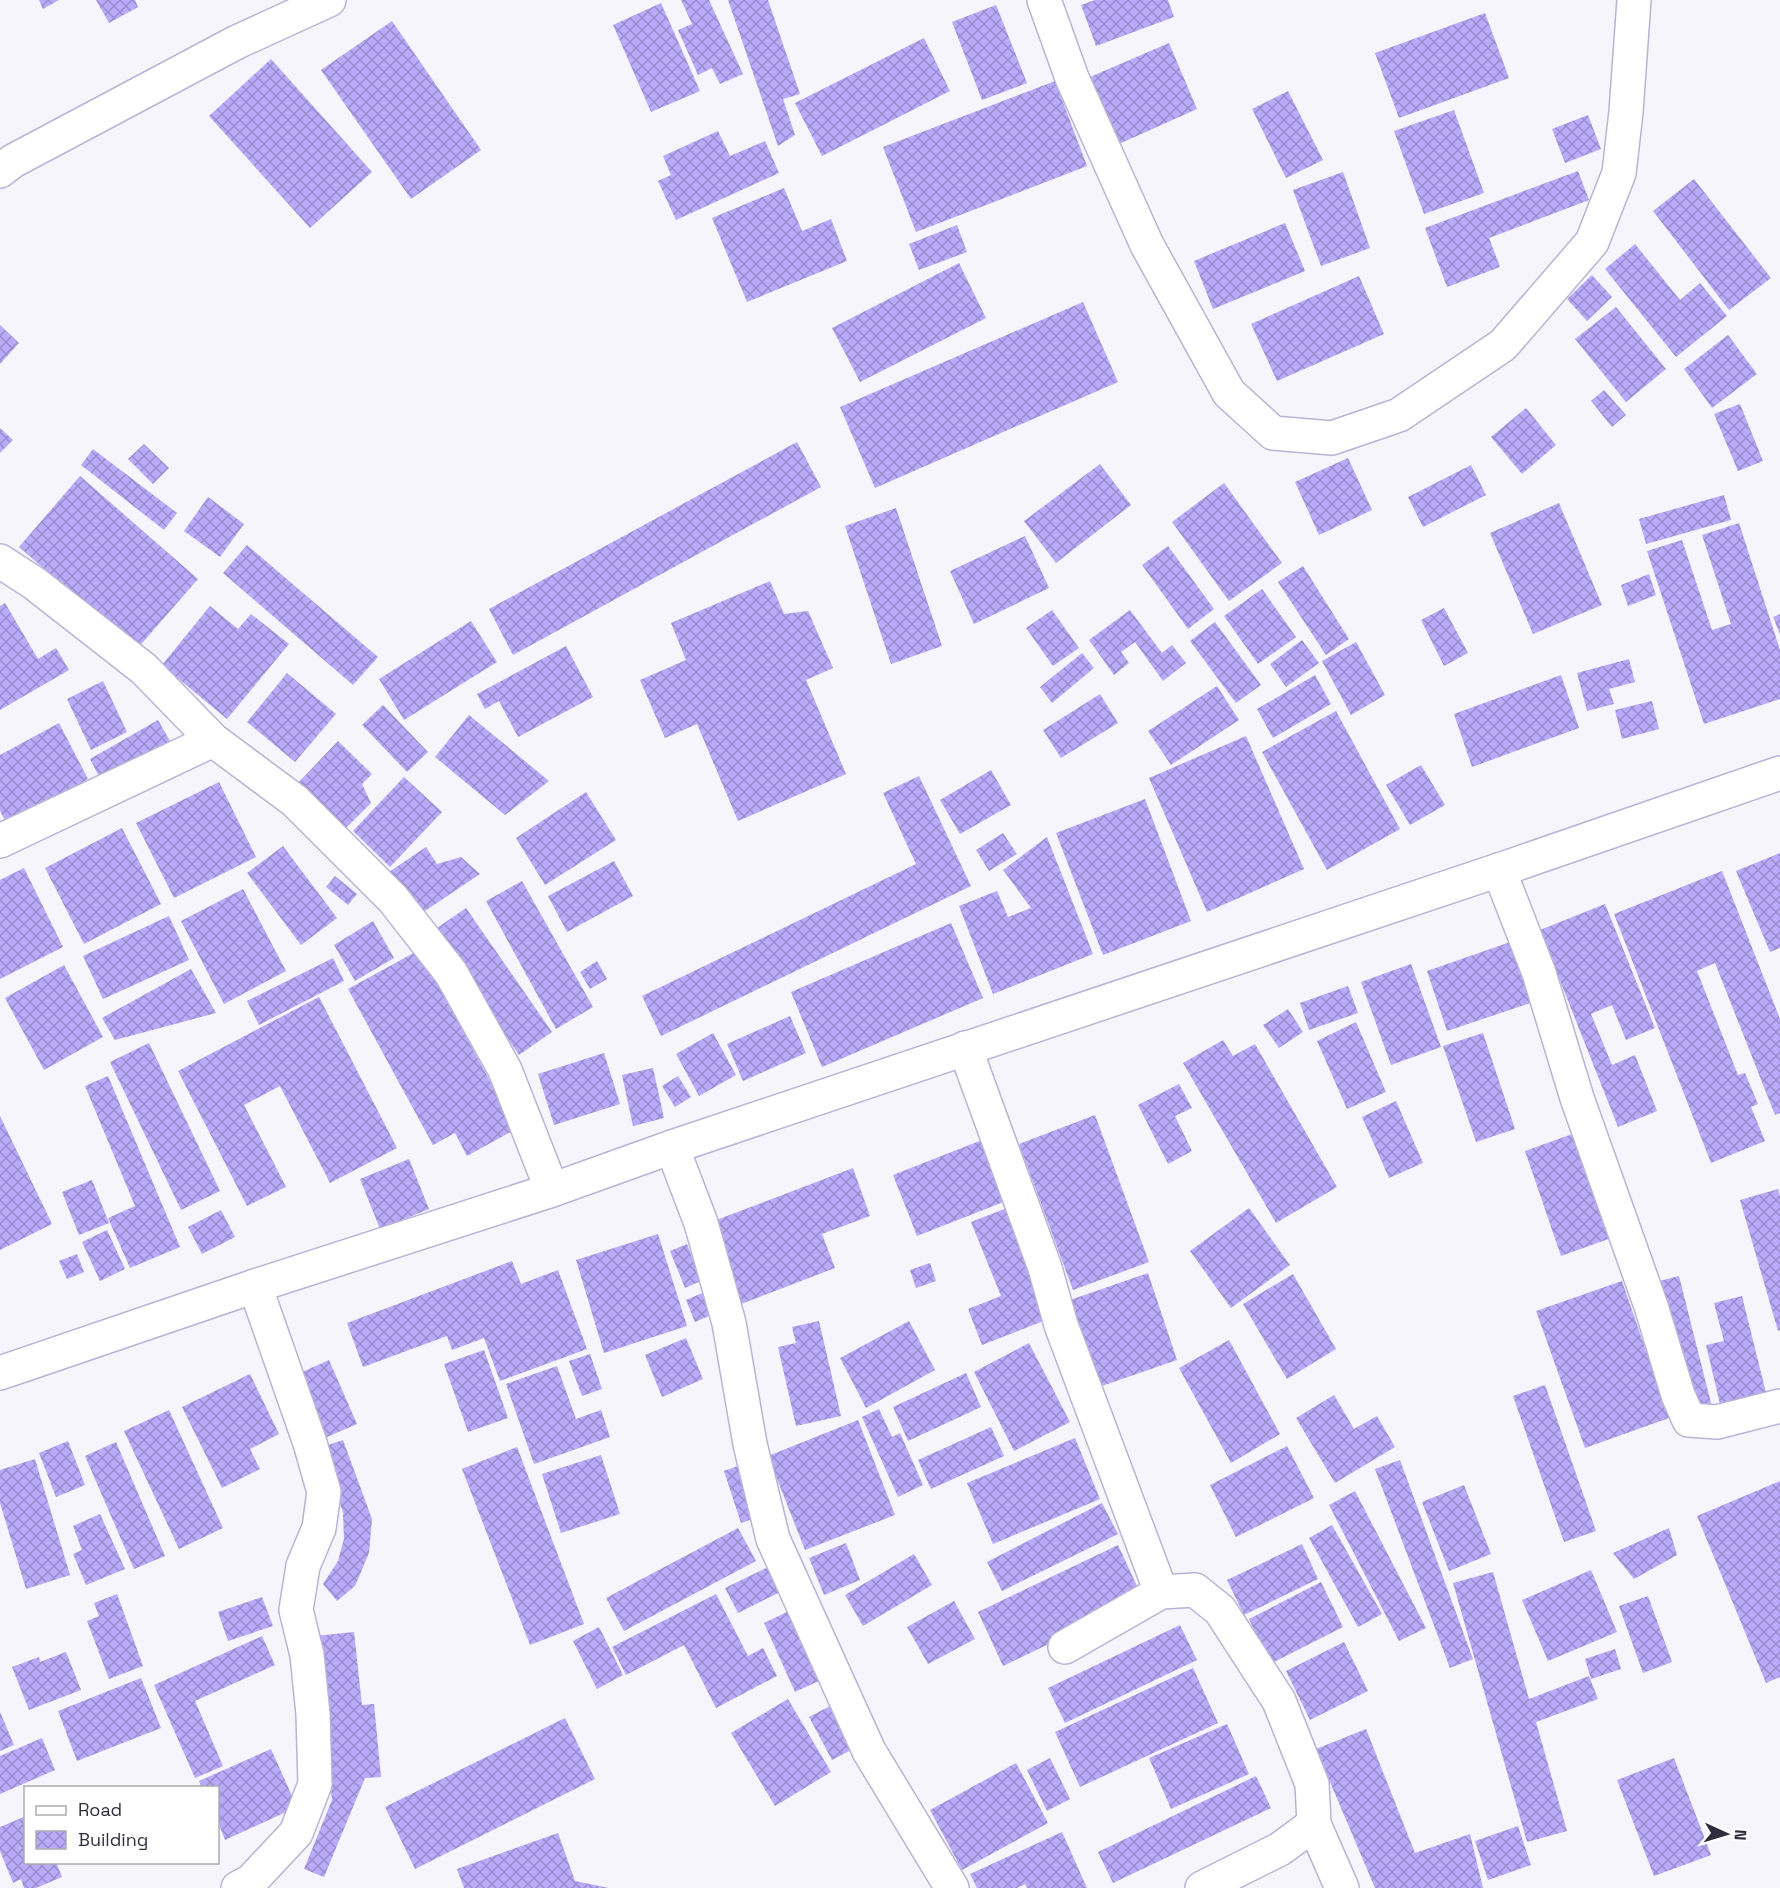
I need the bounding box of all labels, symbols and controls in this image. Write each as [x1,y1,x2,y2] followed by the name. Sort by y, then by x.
[24,1786,219,1864] legend
[78,1798,122,1821] text: Road
[1696,1804,1756,1864] north arrow
[78,1828,148,1851] text: Building
[1730,1829,1751,1841] text: N

